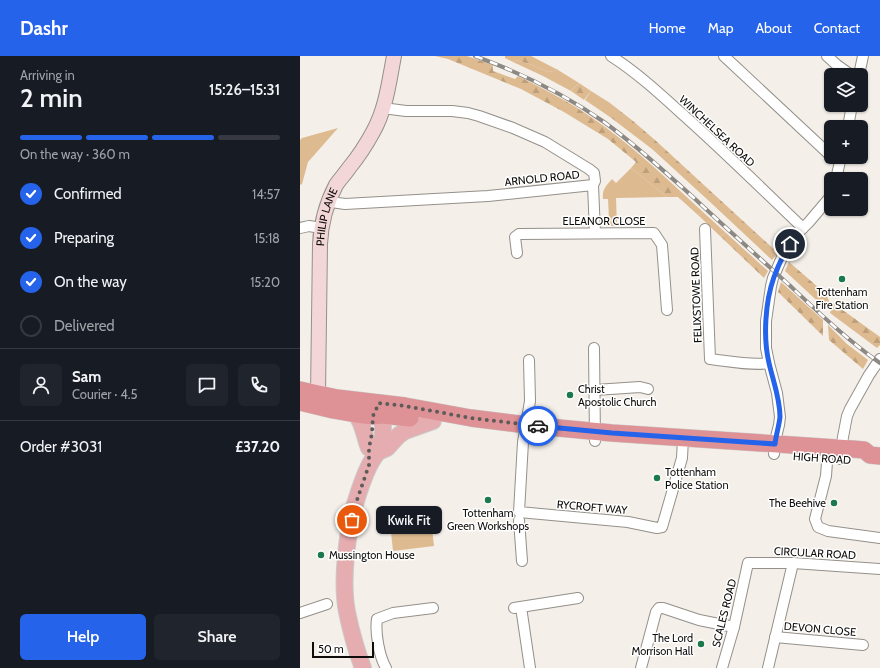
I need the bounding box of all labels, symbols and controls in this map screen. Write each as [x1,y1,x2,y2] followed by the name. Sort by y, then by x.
[20,17,68,40] text: Dashr
[649,19,686,37] text: Home
[708,19,733,37] text: Map
[755,19,792,37] text: About
[814,19,860,37] text: Contact
[20,67,75,83] text: Arriving in
[824,68,868,216] map controls
[824,68,868,112] button: layers
[209,81,280,99] text: 15:26–15:31
[20,82,83,114] text: 2 min
[676,92,758,170] street label: WINCHELSEA ROAD
[824,120,868,164] button: +
[20,146,130,162] text: On the way · 360 m
[504,167,580,189] street label: ARNOLD ROAD
[824,172,868,216] button: −
[20,183,42,205] icon: check
[54,185,122,203] text: Confirmed
[313,185,341,246] street label: PHILIP LANE
[252,186,280,202] text: 14:57
[563,214,645,228] street label: ELEANOR CLOSE
[20,227,42,249] icon: check
[773,227,807,261] pin
[54,229,114,247] text: Preparing
[254,230,280,246] text: 15:18
[779,233,801,255] icon: home
[687,247,705,343] street label: FELIXSTOWE ROAD
[20,271,42,293] icon: check
[54,273,127,291] text: On the way
[250,274,280,290] text: 15:20
[837,274,847,284] marker: Tottenham Fire Station
[816,285,868,312] place label: Tottenham Fire Station
[54,317,115,335] text: Delivered
[20,364,62,406] button: person
[186,364,228,406] button: chat
[238,364,280,406] button: phone
[72,368,101,386] text: Sam
[578,382,656,409] place label: Christ Apostolic Church
[72,386,137,402] text: Courier · 4.5
[565,390,575,400] marker: Christ Apostolic Church
[518,406,558,446] courier
[527,415,549,437] icon: car
[20,438,102,456] text: Order #3031
[235,438,280,456] text: £37.20
[793,449,851,467] street label: HIGH ROAD
[665,465,729,492] place label: Tottenham Police Station
[652,473,662,483] marker: Tottenham Police Station
[483,495,493,505] marker: Tottenham Green Workshops
[769,496,826,510] place label: The Beehive
[556,497,629,517] street label: RYCROFT WAY
[829,498,839,508] marker: The Beehive
[335,503,369,537] pin
[376,506,442,534] callout: Kwik Fit
[447,506,530,533] place label: Tottenham Green Workshops
[341,509,363,531] icon: bag
[388,512,430,528] text: Kwik Fit
[774,544,856,562] street label: CIRCULAR ROAD
[329,548,415,562] place label: Mussington House
[316,550,326,560] marker: Mussington House
[709,577,739,649] street label: SCALES ROAD
[20,614,146,660] button: Help
[154,614,280,660] button: Share
[783,619,857,639] street label: DEVON CLOSE
[632,631,693,658] place label: The Lord Morrison Hall
[696,639,706,649] marker: The Lord Morrison Hall
[312,640,374,659] scale bar
[318,642,344,656] text: 50 m

